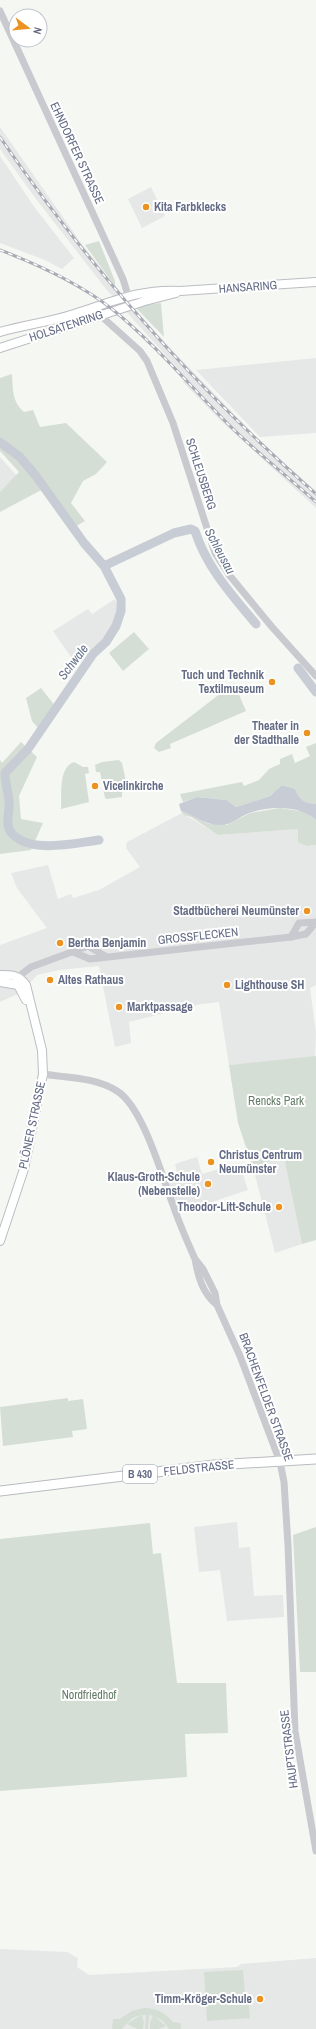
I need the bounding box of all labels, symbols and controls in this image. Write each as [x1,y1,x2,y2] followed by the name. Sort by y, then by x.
[8,8,48,48] north arrow
[30,26,45,36] text: N
[46,99,108,207] street label: EHNDORFER STRASSE
[154,199,227,215] place label: Kita Farbklecks
[141,202,151,212] marker: Kita Farbklecks
[218,277,278,297] street label: HANSARING
[27,307,105,345] street label: HOLSATENRING
[182,436,220,512] street label: SCHLEUSBERG
[201,525,239,577] water label: Schleusau
[54,641,92,683] water label: Schwale
[181,667,265,697] place label: Tuch und Technik Textilmuseum
[267,677,277,687] marker: Tuch und Technik Textilmuseum
[234,718,300,748] place label: Theater in der Stadthalle
[302,728,312,738] marker: Theater in der Stadthalle
[103,778,164,794] place label: Vicelinkirche
[90,781,100,791] marker: Vicelinkirche
[173,903,299,919] place label: Stadtbücherei Neumünster
[302,906,312,916] marker: Stadtbücherei Neumünster
[157,924,239,948] street label: GROSSFLECKEN
[68,935,146,951] place label: Bertha Benjamin
[55,938,65,948] marker: Bertha Benjamin
[58,972,124,988] place label: Altes Rathaus
[45,975,55,985] marker: Altes Rathaus
[235,977,304,993] place label: Lighthouse SH
[222,980,232,990] marker: Lighthouse SH
[127,999,193,1015] place label: Marktpassage
[114,1002,124,1012] marker: Marktpassage
[14,1080,49,1170] street label: PLÖNER STRASSE
[248,1093,304,1109] park label: Rencks Park
[219,1147,302,1177] place label: Christus Centrum Neumünster
[206,1157,216,1167] marker: Christus Centrum Neumünster
[108,1169,201,1199] place label: Klaus-Groth-Schule (Nebenstelle)
[203,1179,213,1189] marker: Klaus-Groth-Schule (Nebenstelle)
[178,1199,272,1215] place label: Theodor-Litt-Schule
[274,1202,284,1212] marker: Theodor-Litt-Schule
[235,1331,297,1463] street label: BRACHENFELDER STRASSE
[163,1456,235,1480] street label: FELDSTRASSE
[123,1465,157,1483] road number: B 430
[62,1687,117,1703] park label: Nordfriedhof
[276,1709,302,1789] street label: HAUPTSTRASSE
[155,1991,253,2007] place label: Timm-Kröger-Schule
[255,1994,265,2004] marker: Timm-Kröger-Schule

